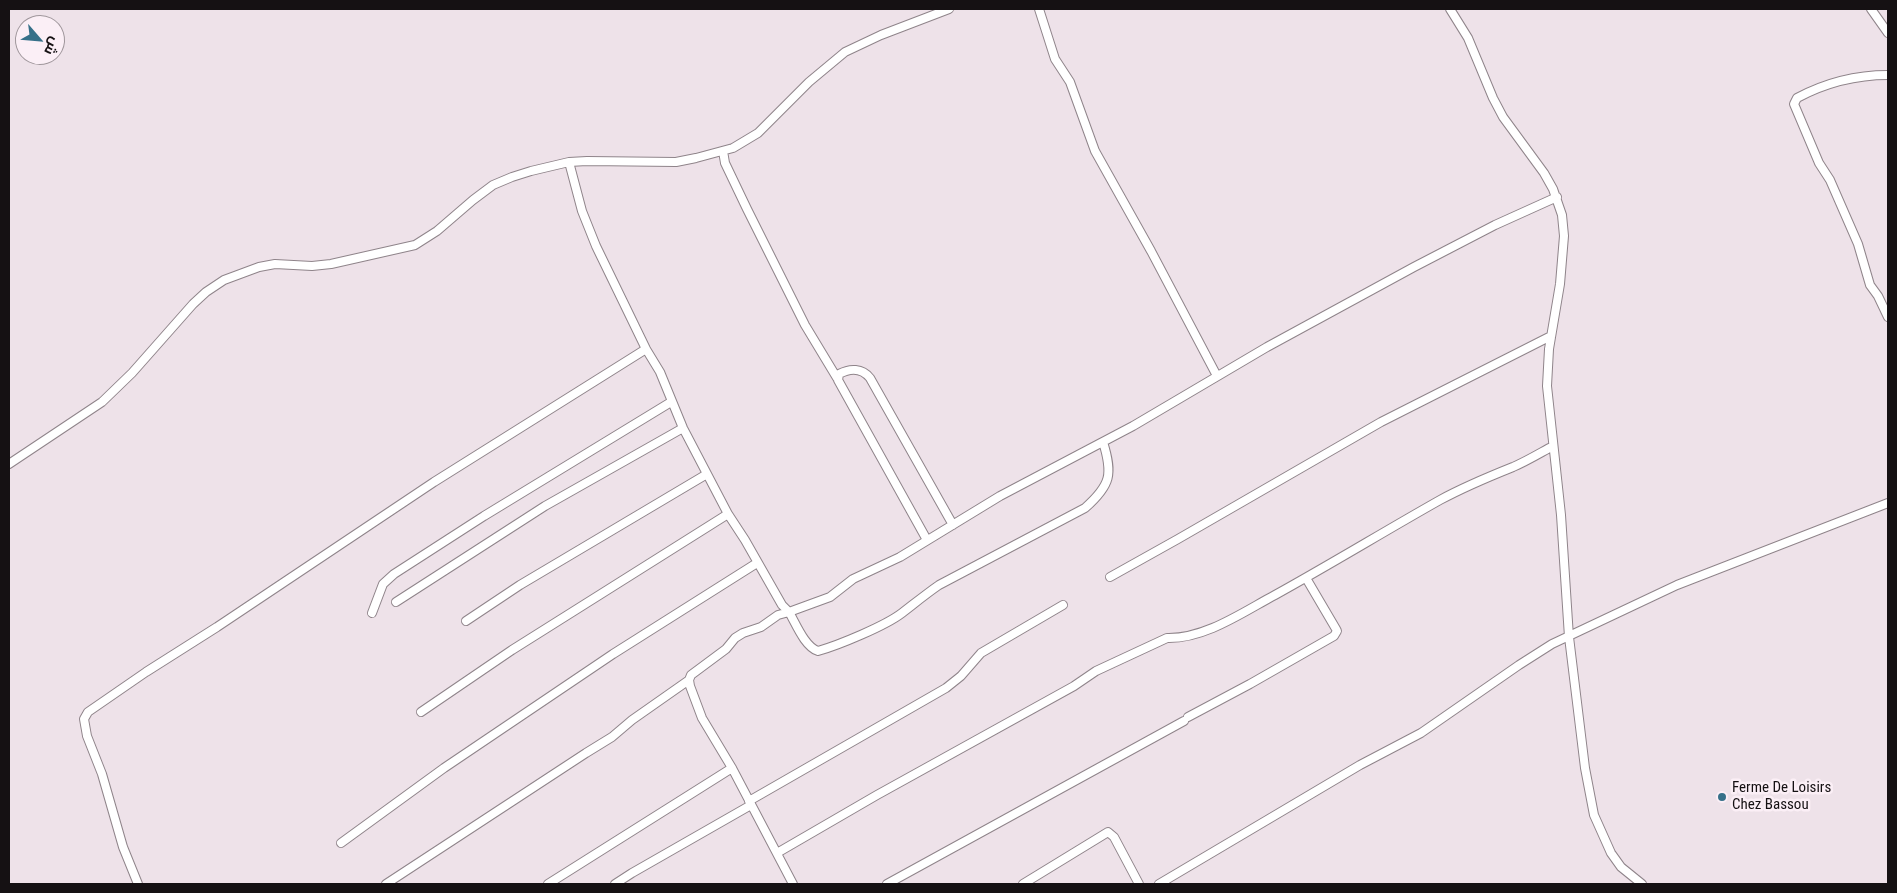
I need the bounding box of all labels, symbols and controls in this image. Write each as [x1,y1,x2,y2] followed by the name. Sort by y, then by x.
[15,15,65,65] north arrow
[41,35,64,58] text: ش
[1732,779,1831,814] place label: Ferme De Loisirs Chez Bassou
[1716,791,1728,803] marker: Ferme De Loisirs Chez Bassou

